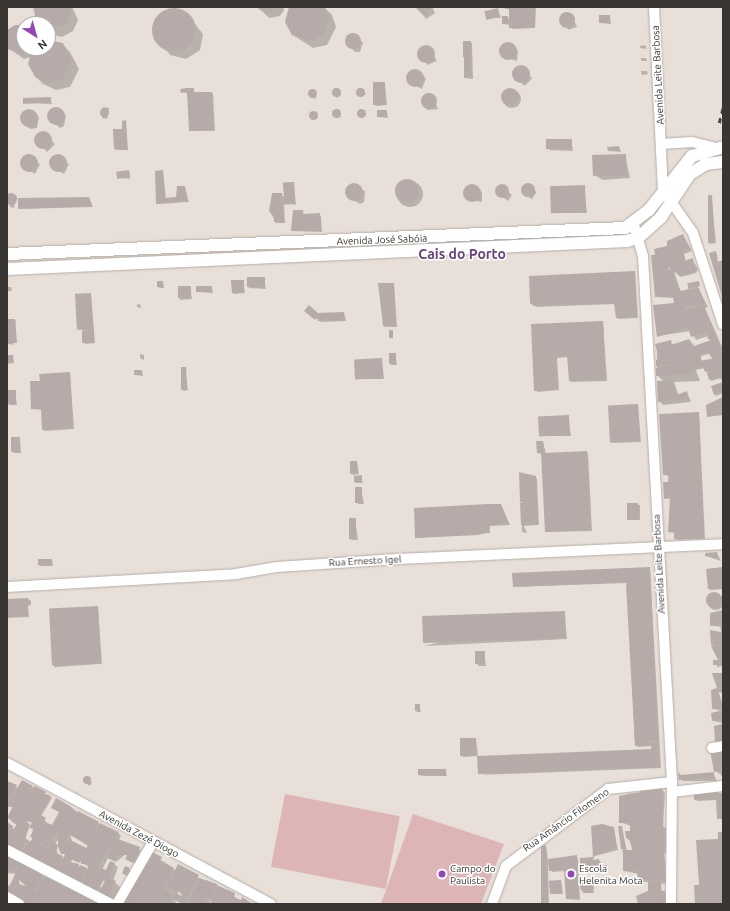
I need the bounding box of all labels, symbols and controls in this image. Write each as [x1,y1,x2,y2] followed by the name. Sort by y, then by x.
[16,16,56,56] north arrow
[649,25,667,125] street label: Avenida Leite Barbosa
[36,38,50,52] text: N
[336,232,428,248] street label: Avenida José Sabóia
[418,246,506,262] district label: Cais do Porto
[650,514,668,614] street label: Avenida Leite Barbosa
[328,553,402,569] street label: Rua Ernesto Igel
[521,786,611,854] street label: Rua Amâncio Filomeno
[97,808,181,860] street label: Avenida Zezé Diogo
[450,862,496,886] place label: Campo do Paulista
[579,862,643,886] place label: Escola Helenita Mota
[437,869,447,879] marker: Campo do Paulista
[566,869,576,879] marker: Escola Helenita Mota

